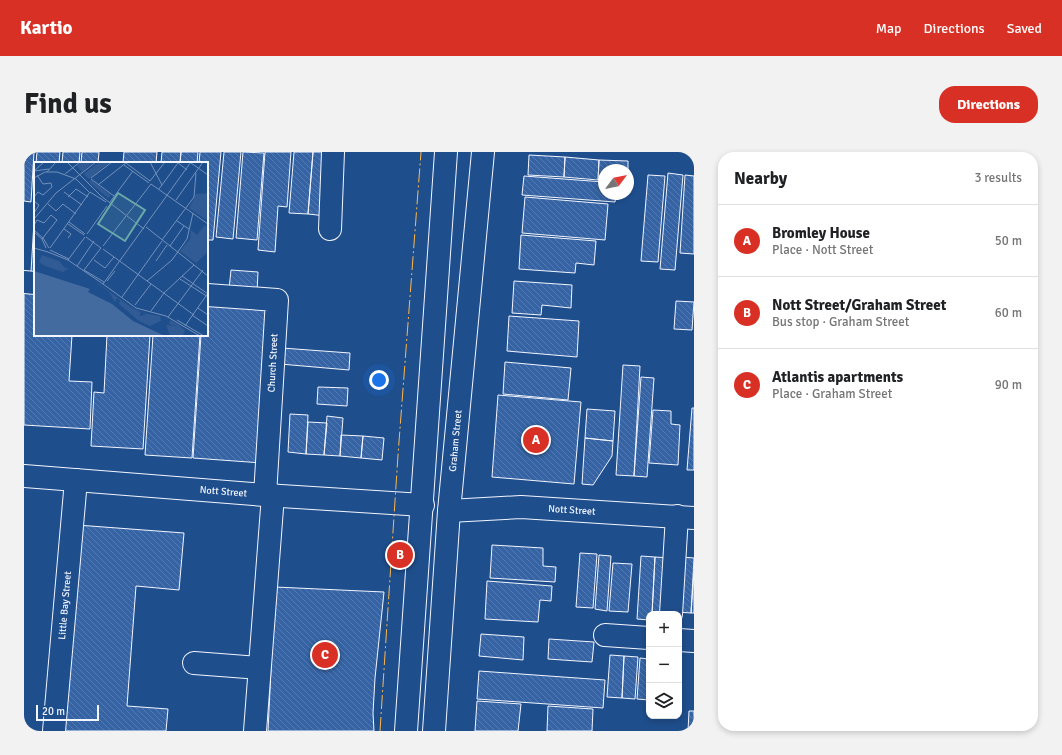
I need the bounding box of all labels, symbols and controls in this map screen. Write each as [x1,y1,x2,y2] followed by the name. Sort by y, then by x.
[20,16,73,40] text: Kartio
[876,20,902,37] text: Map
[924,20,985,37] text: Directions
[1007,20,1042,37] text: Saved
[939,86,1038,123] button: Directions
[24,87,112,121] text: Find us
[34,162,208,336] inset map
[598,164,634,200] north arrow
[734,168,787,189] text: Nearby
[974,170,1022,186] text: 3 results
[772,224,870,242] text: Bromley House
[743,233,751,249] text: A
[995,233,1022,249] text: 50 m
[772,242,873,258] text: Place · Nott Street
[772,296,946,314] text: Nott Street/Graham Street
[743,305,751,321] text: B
[995,305,1022,321] text: 60 m
[772,314,909,330] text: Bus stop · Graham Street
[265,333,281,393] street label: Church Street
[772,368,903,386] text: Atlantis apartments
[369,370,389,390] your location
[743,377,751,393] text: C
[995,377,1022,393] text: 90 m
[772,386,892,402] text: Place · Graham Street
[447,409,465,472] street label: Graham Street
[523,425,549,455] pin: A
[199,484,248,500] street label: Nott Street
[548,503,596,518] street label: Nott Street
[387,540,413,570] pin: B
[56,570,74,640] street label: Little Bay Street
[646,611,682,719] map controls
[646,611,682,647] button: +
[312,640,338,670] pin: C
[646,647,682,683] button: −
[646,683,682,719] button: layers
[36,703,99,722] scale bar
[42,705,65,718] text: 20 m

